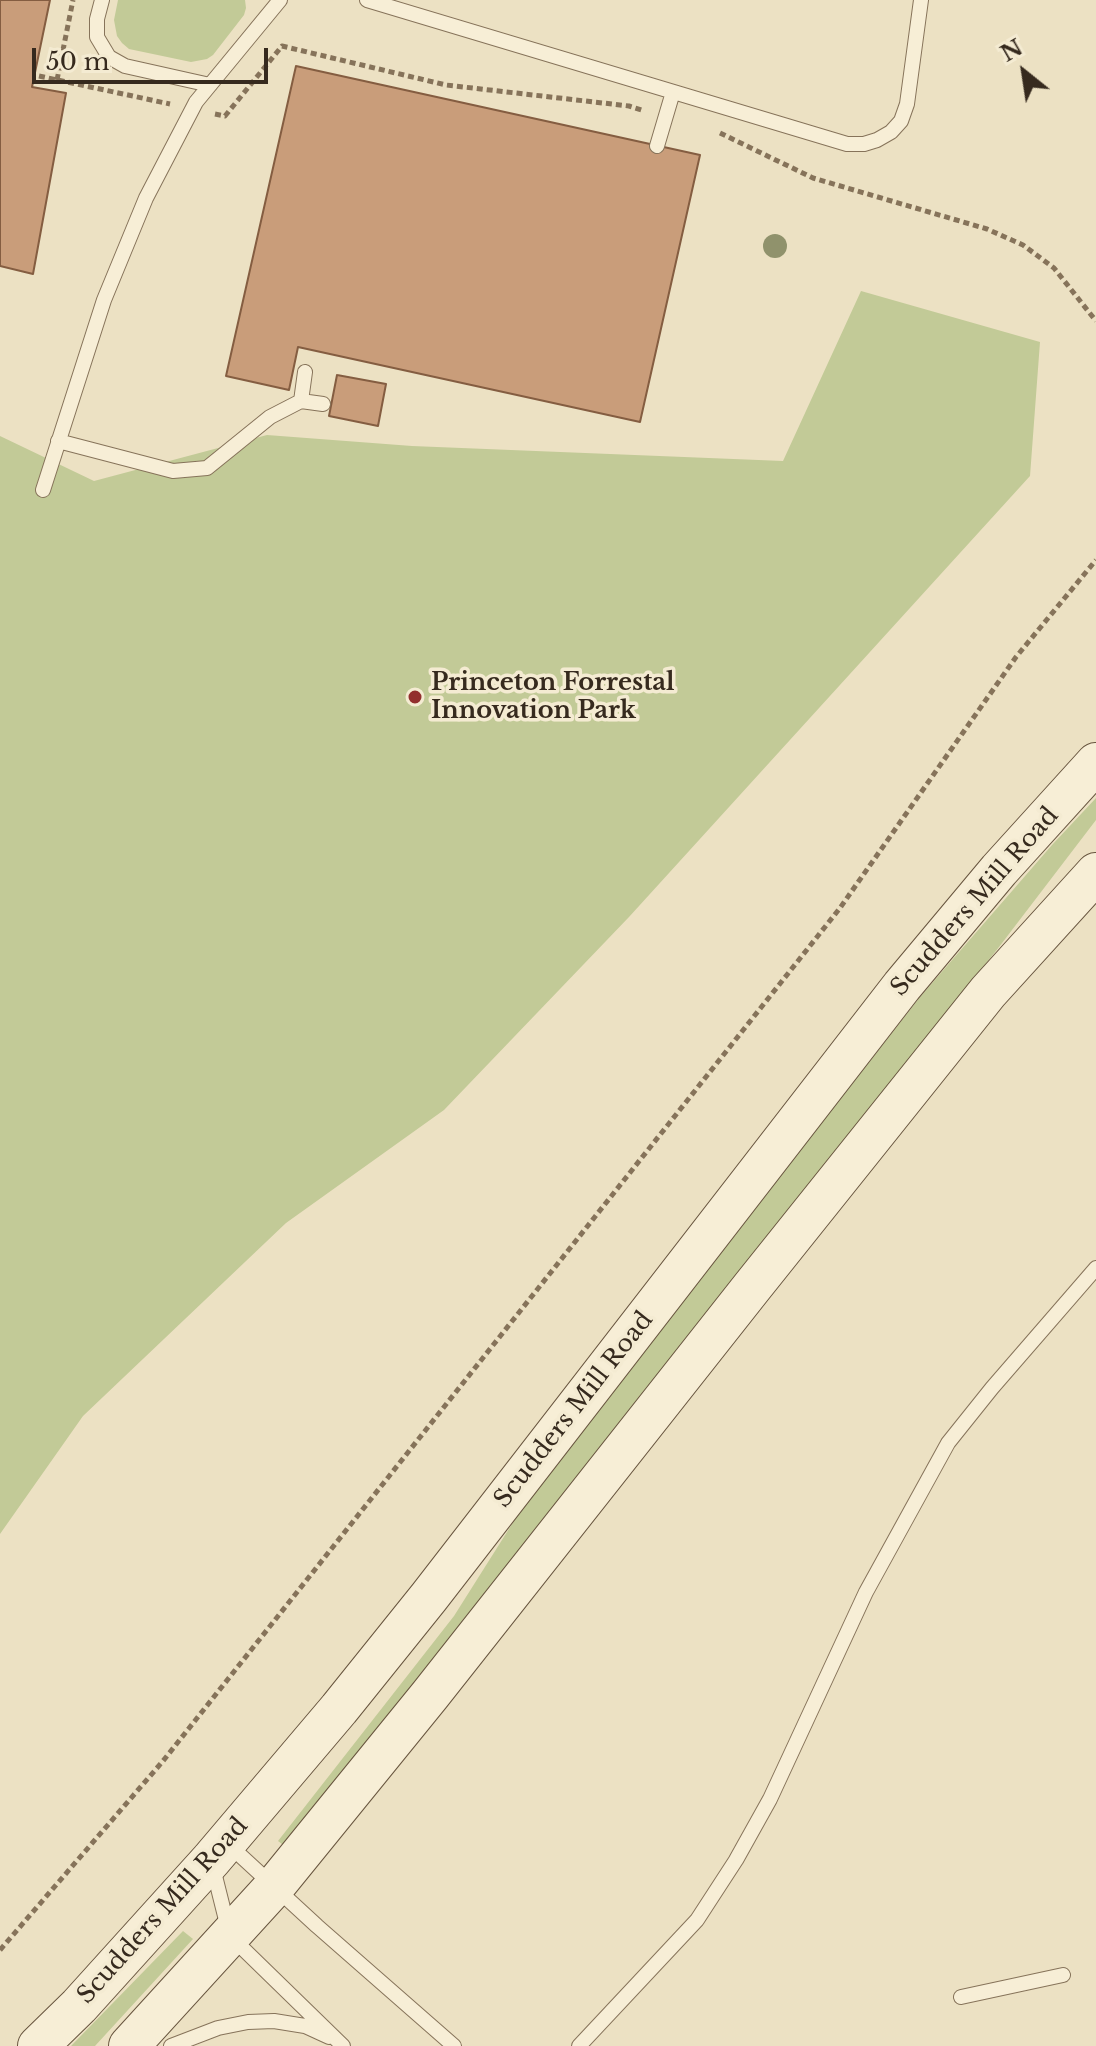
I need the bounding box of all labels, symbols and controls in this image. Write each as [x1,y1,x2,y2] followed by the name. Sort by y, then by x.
[36,32,272,82] scale bar
[984,32,1064,112] north arrow
[996,34,1027,68] text: N
[46,47,109,76] text: 50 m
[431,669,675,725] place label: Princeton Forrestal Innovation Park
[406,688,424,706] marker: Princeton Forrestal Innovation Park
[885,802,1065,1002] street label: Scudders Mill Road
[489,1306,659,1514] street label: Scudders Mill Road
[72,1812,254,2010] street label: Scudders Mill Road

